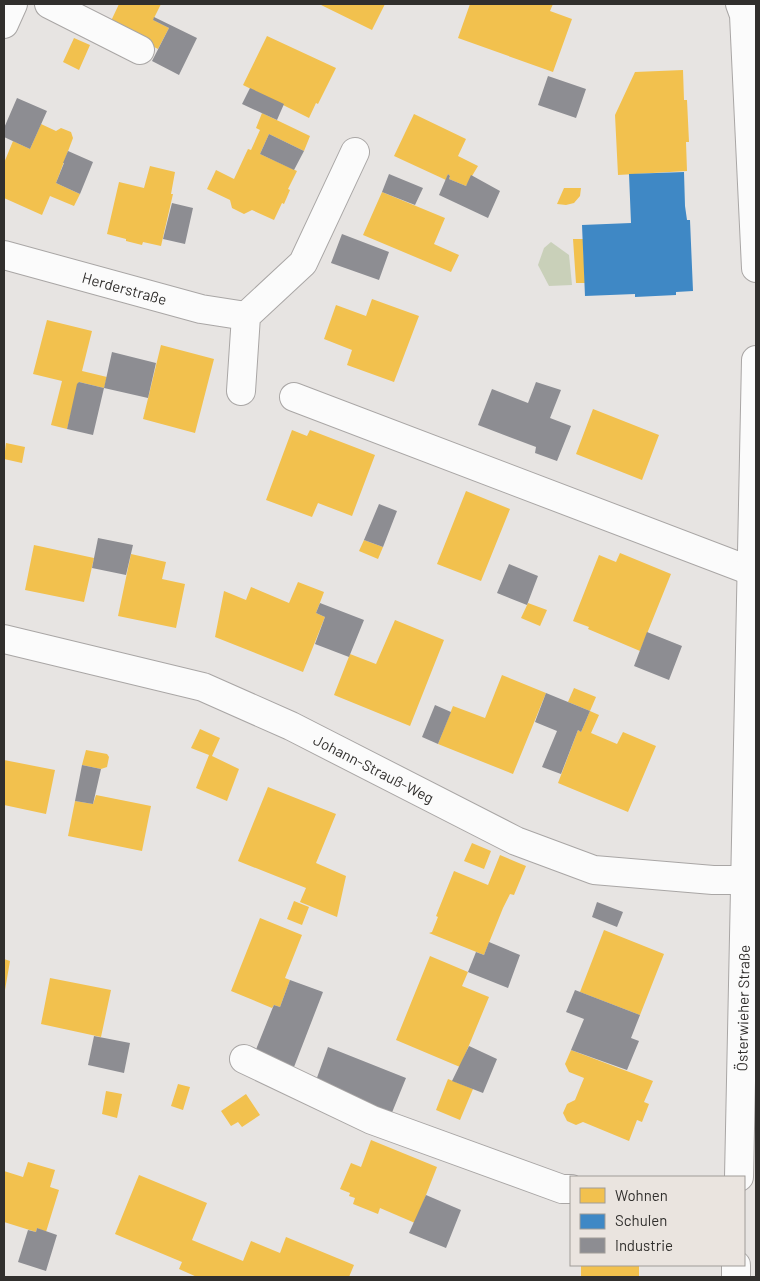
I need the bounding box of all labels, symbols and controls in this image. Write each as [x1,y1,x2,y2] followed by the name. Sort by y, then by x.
[80,268,169,308] street label: Herderstraße
[311,730,437,807] street label: Johann-Strauß-Weg
[732,945,753,1071] street label: Österwieher Straße
[570,1176,745,1266] legend
[615,1186,668,1204] text: Wohnen
[615,1211,667,1229] text: Schulen
[615,1236,673,1254] text: Industrie

